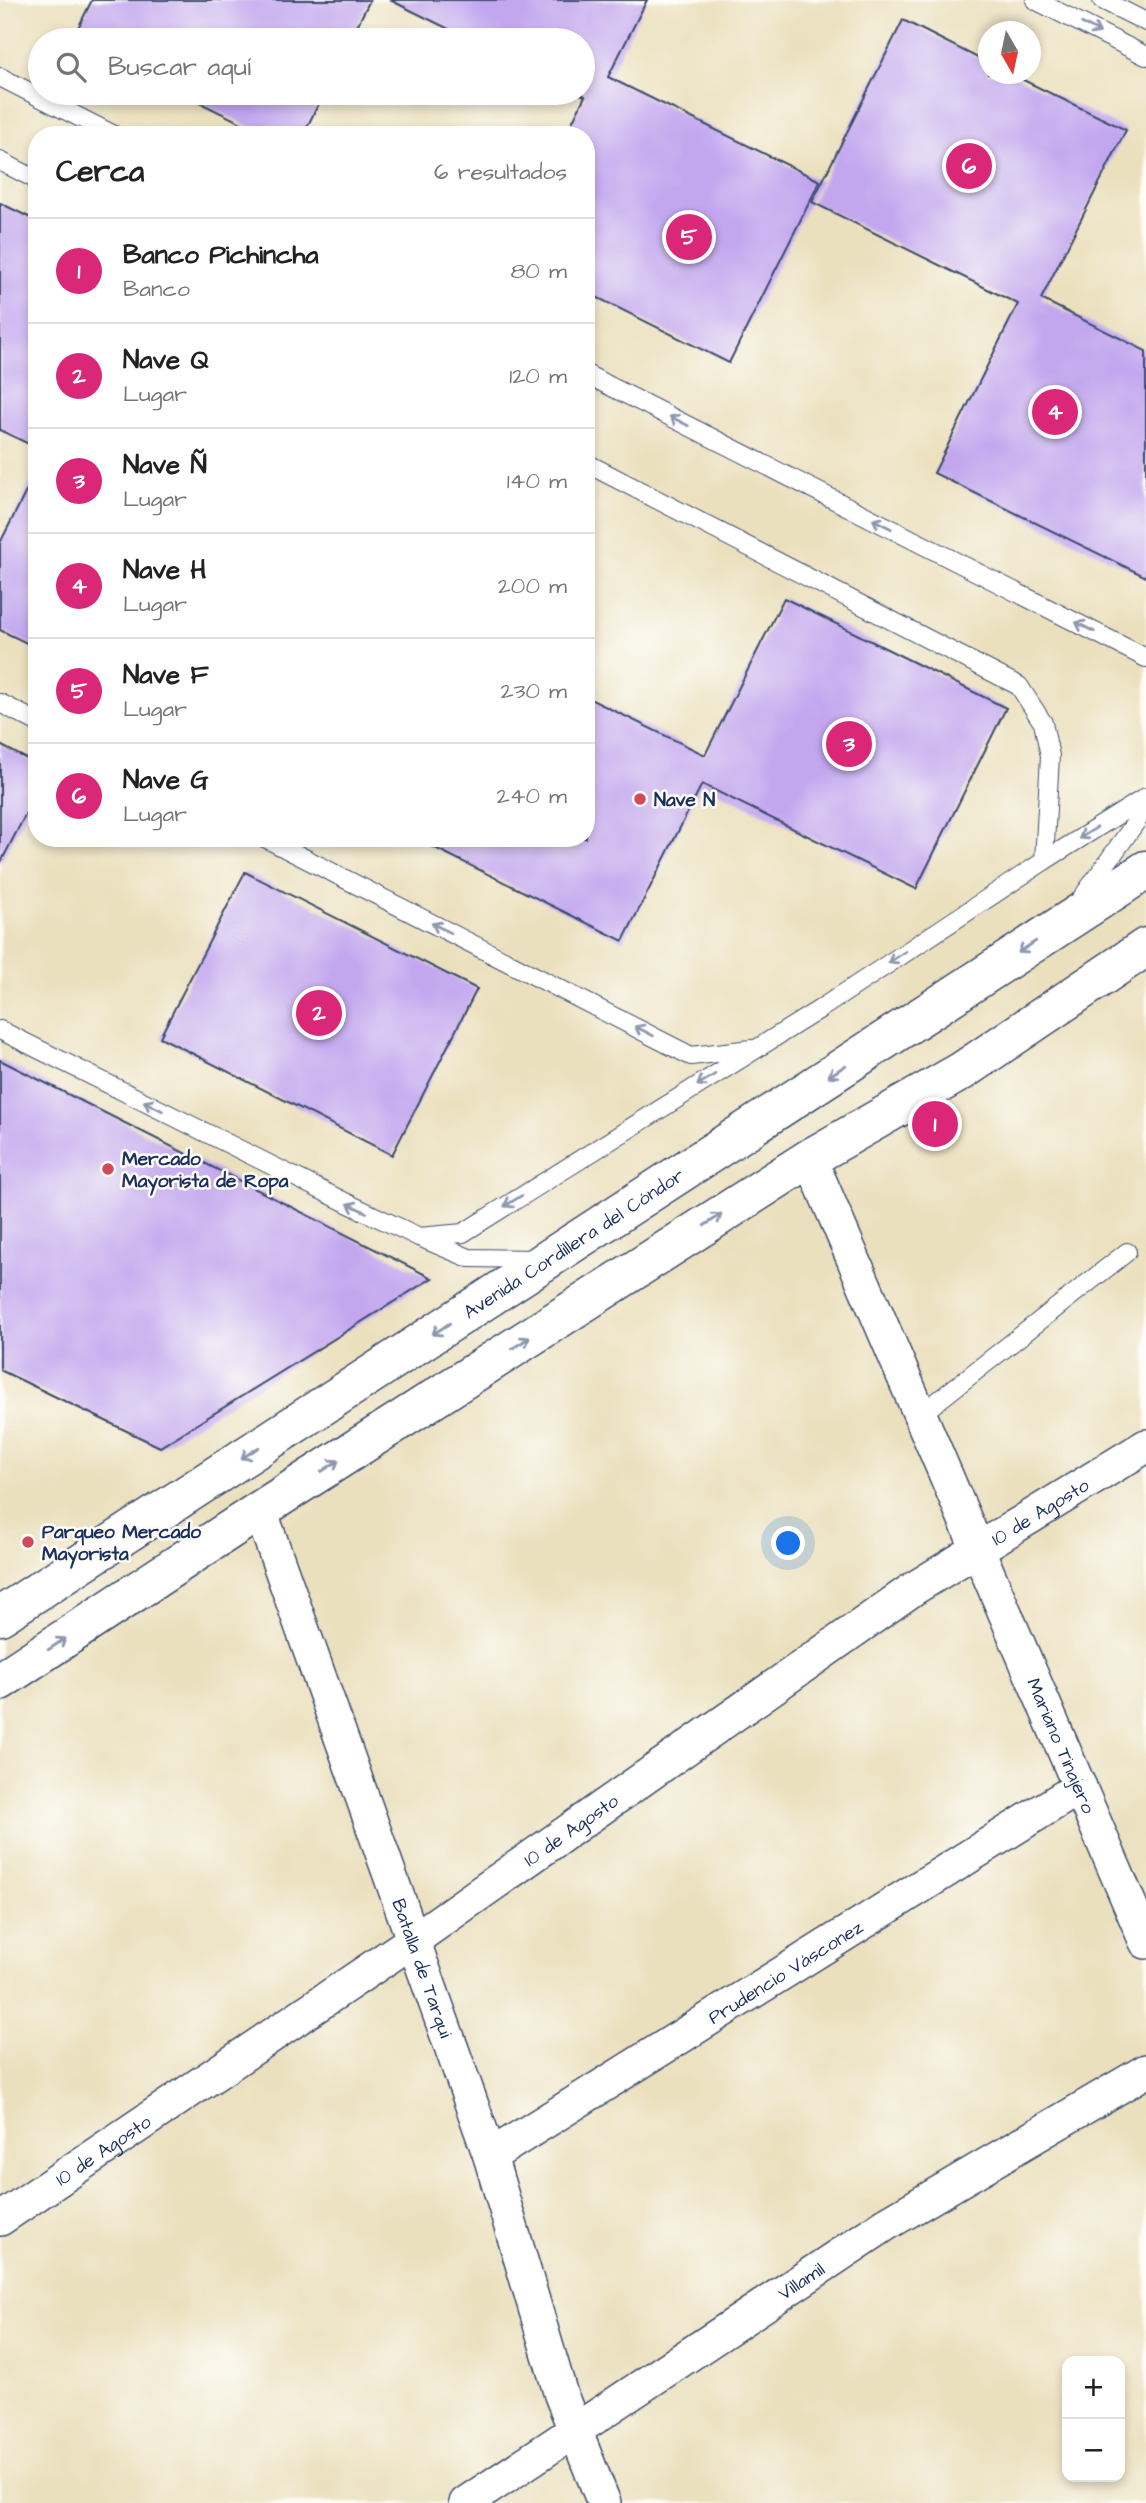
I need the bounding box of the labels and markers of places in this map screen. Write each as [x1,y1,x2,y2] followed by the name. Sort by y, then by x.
[946,140,992,192] pin: 6
[666,211,712,263] pin: 5
[1032,386,1078,438] pin: 4
[826,718,872,770] pin: 3
[654,787,715,814] place label: Nave N
[632,791,648,807] marker: Nave N
[296,987,342,1039] pin: 2
[912,1098,958,1150] pin: 1
[122,1146,289,1196] place label: Mercado Mayorista de Ropa
[100,1161,116,1177] marker: Mercado Mayorista de Ropa
[42,1519,201,1569] place label: Parqueo Mercado Mayorista
[20,1534,36,1550] marker: Parqueo Mercado Mayorista

